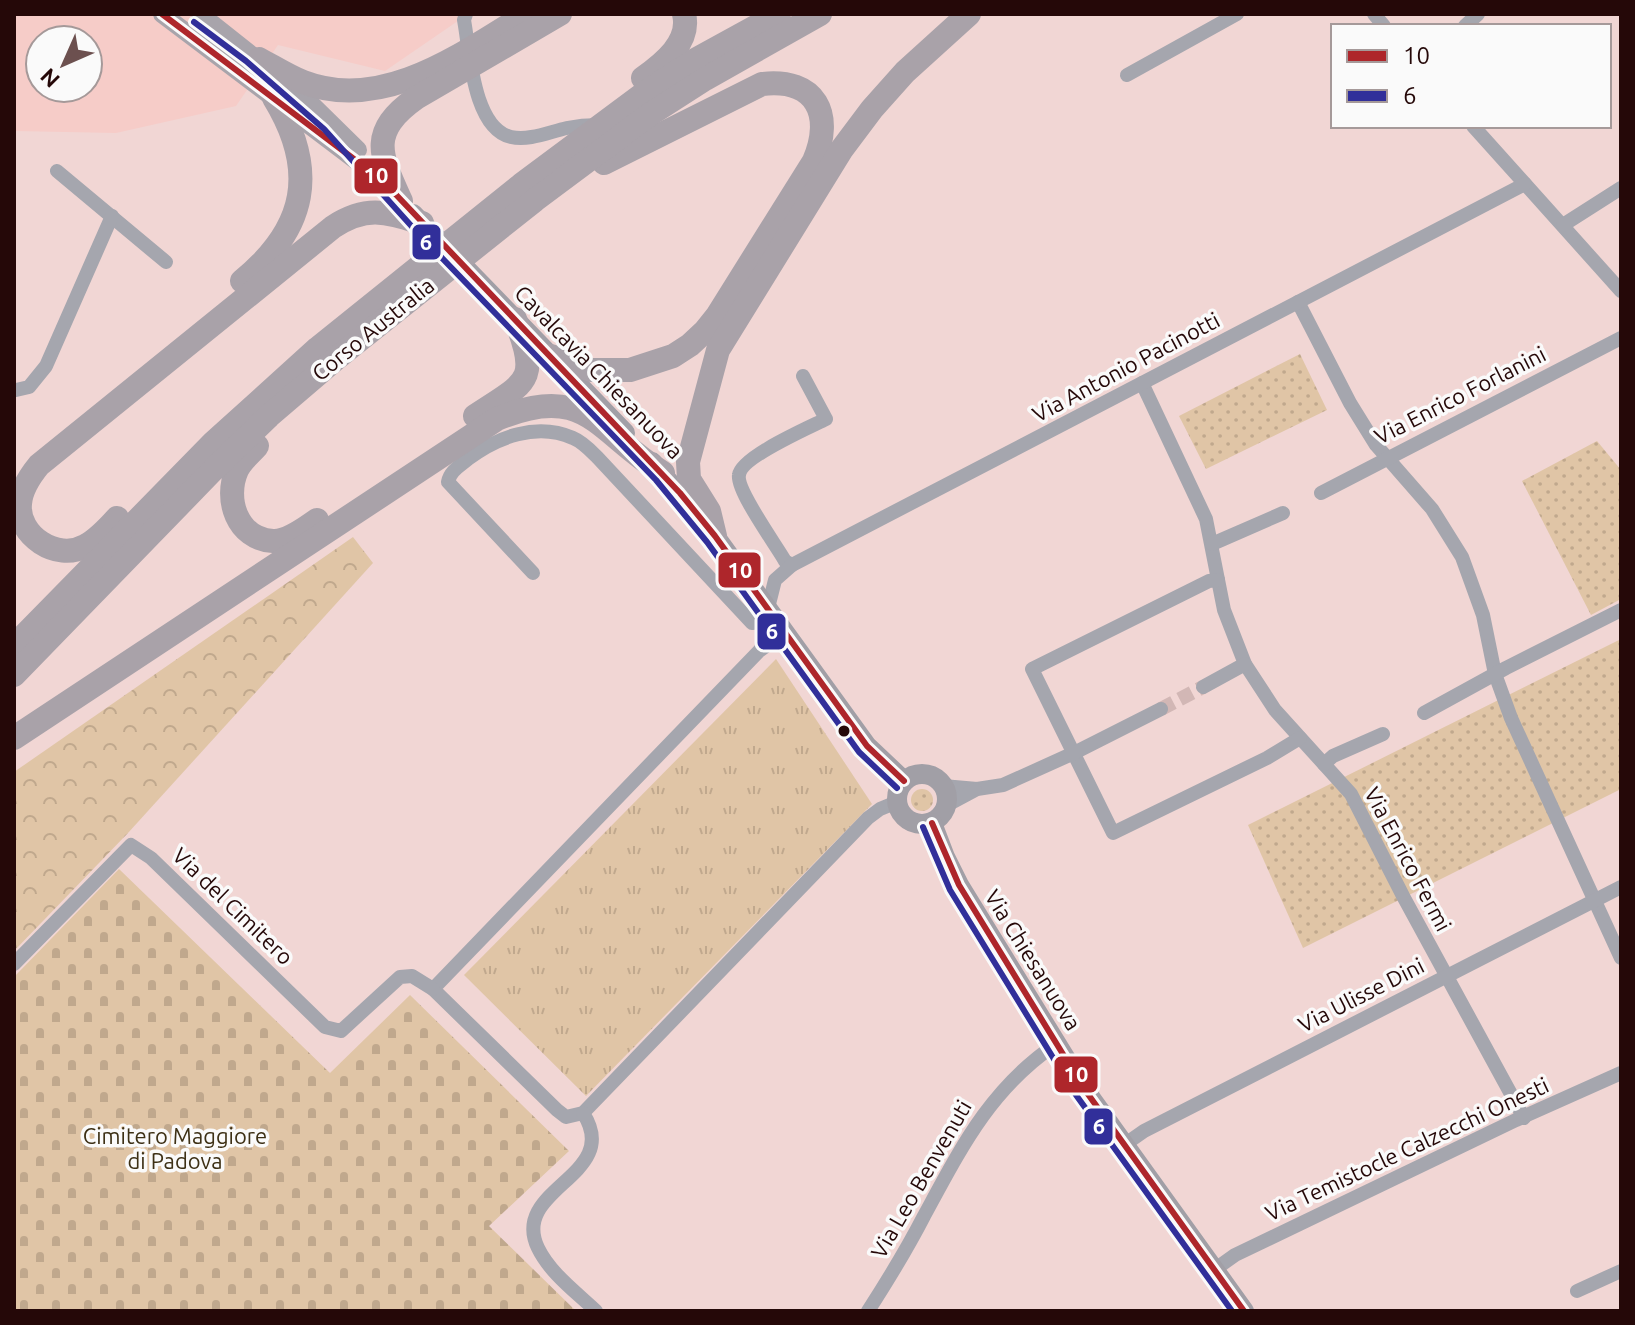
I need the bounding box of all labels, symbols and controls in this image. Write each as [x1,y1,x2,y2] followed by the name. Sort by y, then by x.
[24,24,104,104] north arrow
[1331,24,1611,128] legend
[1403,42,1430,69] text: 10
[35,64,64,93] text: N
[1403,82,1417,109] text: 6
[353,157,399,195] line badge: 10
[364,162,388,187] text: 10
[411,223,442,261] line badge: 6
[420,229,432,254] text: 6
[307,272,439,385] street label: Corso Australia
[510,280,689,463] street label: Cavalcavia Chiesanuova
[1028,307,1224,427] street label: Via Antonio Pacinotti
[1370,341,1550,449] street label: Via Enrico Forlanini
[717,551,762,589] line badge: 10
[728,557,752,582] text: 10
[756,612,787,651] line badge: 6
[766,618,778,643] text: 6
[836,723,852,739] unlabelled marker
[1360,783,1457,935] street label: Via Enrico Fermi
[168,842,299,969] street label: Via del Cimitero
[980,885,1087,1035] street label: Via Chiesanuova
[1294,952,1428,1037] street label: Via Ulisse Dini
[1053,1055,1099,1094] line badge: 10
[1064,1061,1088,1086] text: 10
[1261,1072,1552,1225] street label: Via Temistocle Calzecchi Onesti
[865,1095,976,1262] street label: Via Leo Benvenuti
[1083,1107,1114,1146] line badge: 6
[1093,1113,1105,1138] text: 6
[83,1123,267,1173] park label: Cimitero Maggiore di Padova

